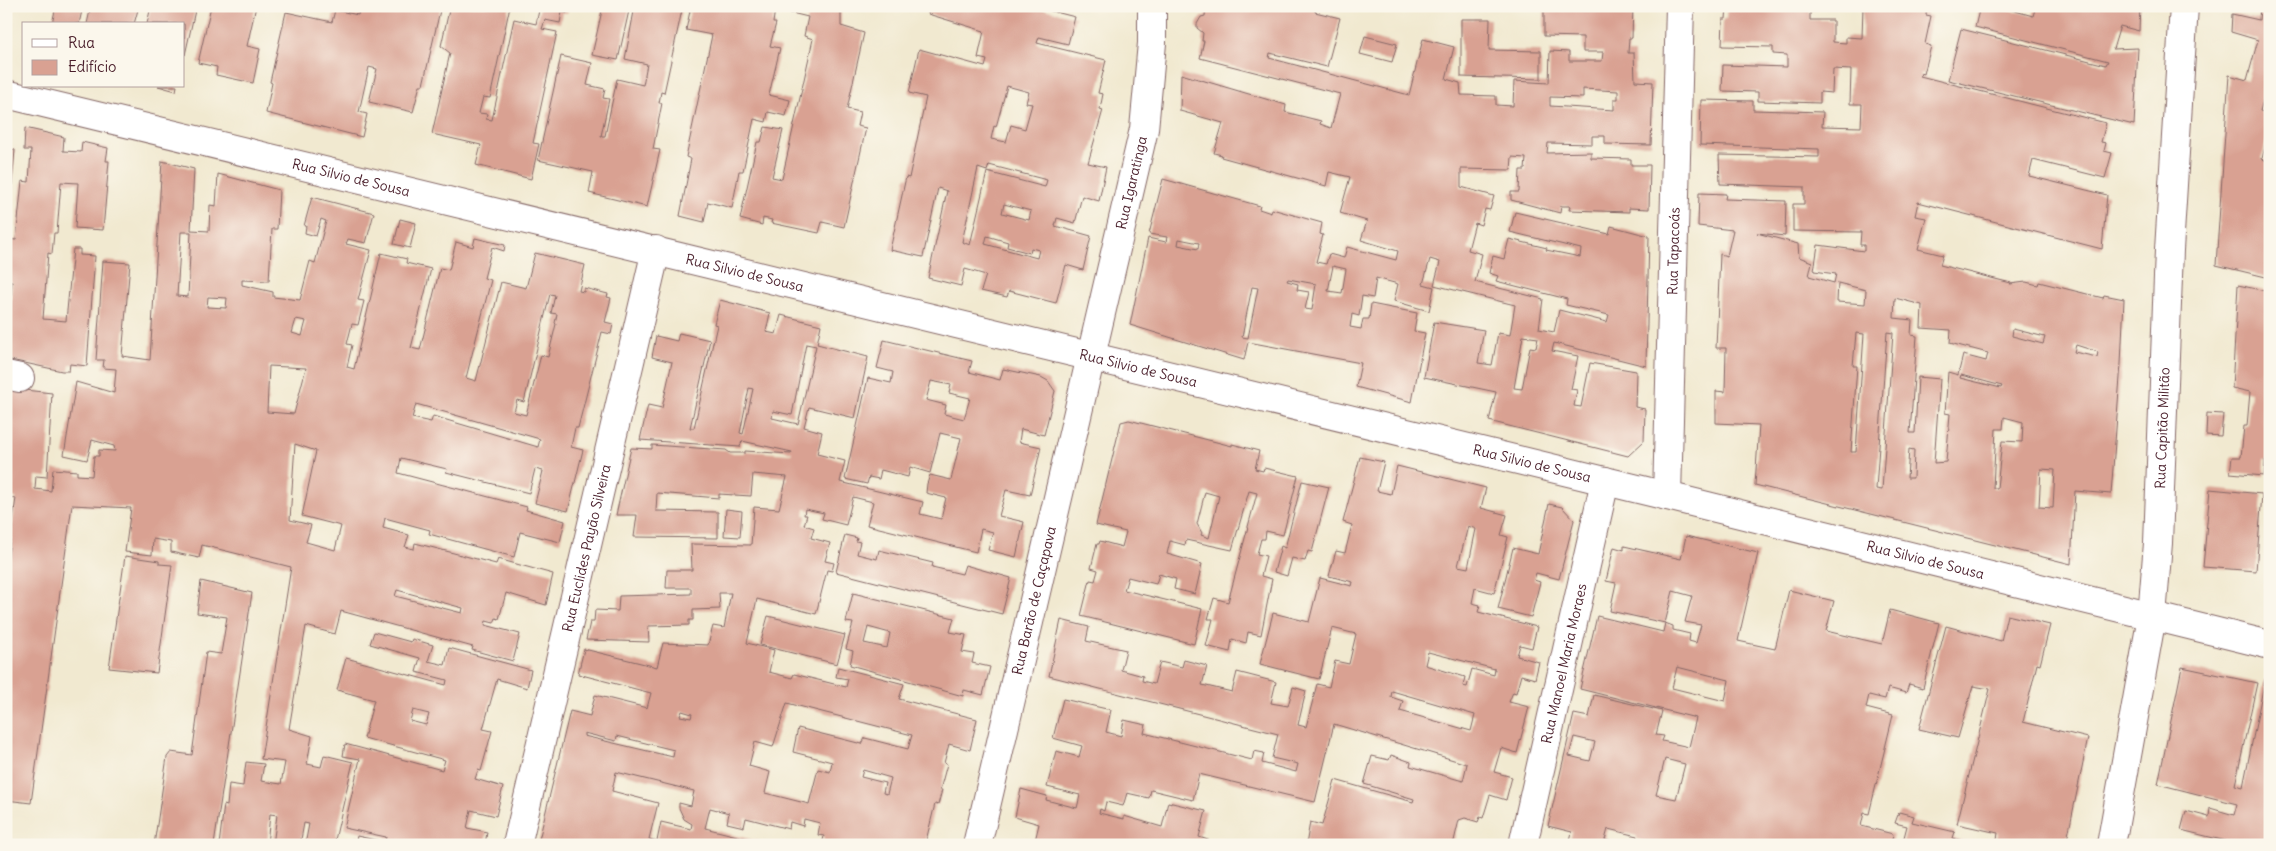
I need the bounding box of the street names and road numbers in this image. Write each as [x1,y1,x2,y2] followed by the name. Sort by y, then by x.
[1112,134,1151,231] street label: Rua Igaratinga
[290,155,412,200] street label: Rua Silvio de Sousa
[1663,207,1684,295] street label: Rua Tapacoás
[684,250,806,296] street label: Rua Silvio de Sousa
[1077,345,1199,391] street label: Rua Silvio de Sousa
[2151,367,2174,489] street label: Rua Capitão Militão
[1471,440,1593,486] street label: Rua Silvio de Sousa
[558,462,615,634] street label: Rua Euclides Payão Silveira
[1008,524,1060,677] street label: Rua Barão de Caçapava
[1864,537,1986,583] street label: Rua Silvio de Sousa
[1537,582,1591,745] street label: Rua Manoel Maria Moraes

